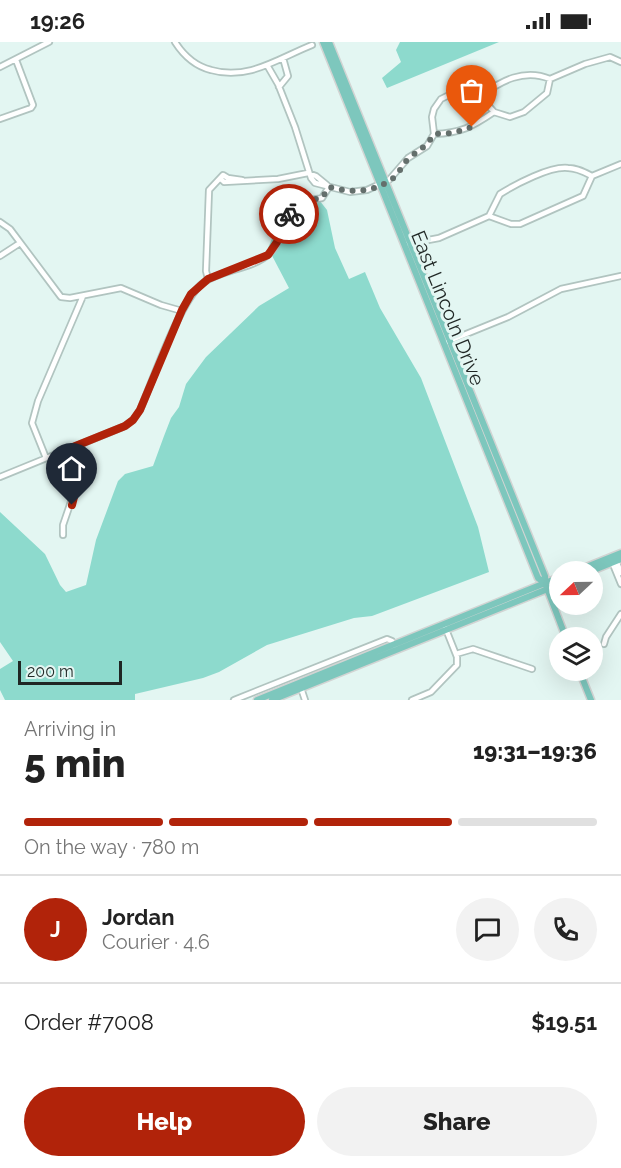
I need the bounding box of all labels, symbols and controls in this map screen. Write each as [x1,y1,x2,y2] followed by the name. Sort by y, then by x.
[30,8,85,34] text: 19:26
[446,65,497,127] pin
[455,74,488,107] icon: bag
[259,184,319,244] courier
[273,198,306,231] icon: bike
[406,227,490,389] street label: East Lincoln Drive
[46,443,97,505] pin
[55,452,88,485] icon: home
[549,561,603,615] north arrow
[549,561,603,681] map controls
[549,627,603,681] button: layers
[18,658,122,686] scale bar
[27,662,74,681] text: 200 m
[24,717,116,741] text: Arriving in
[473,738,597,764] text: 19:31–19:36
[24,740,126,786] text: 5 min
[24,835,200,859] text: On the way · 780 m
[456,898,519,961] button: chat
[534,898,597,961] button: phone
[102,904,174,930] text: Jordan
[50,916,61,942] text: J
[102,930,210,954] text: Courier · 4.6
[24,1009,154,1035] text: Order #7008
[531,1009,597,1035] text: $19.51
[24,1087,305,1156] button: Help
[317,1087,597,1156] button: Share

